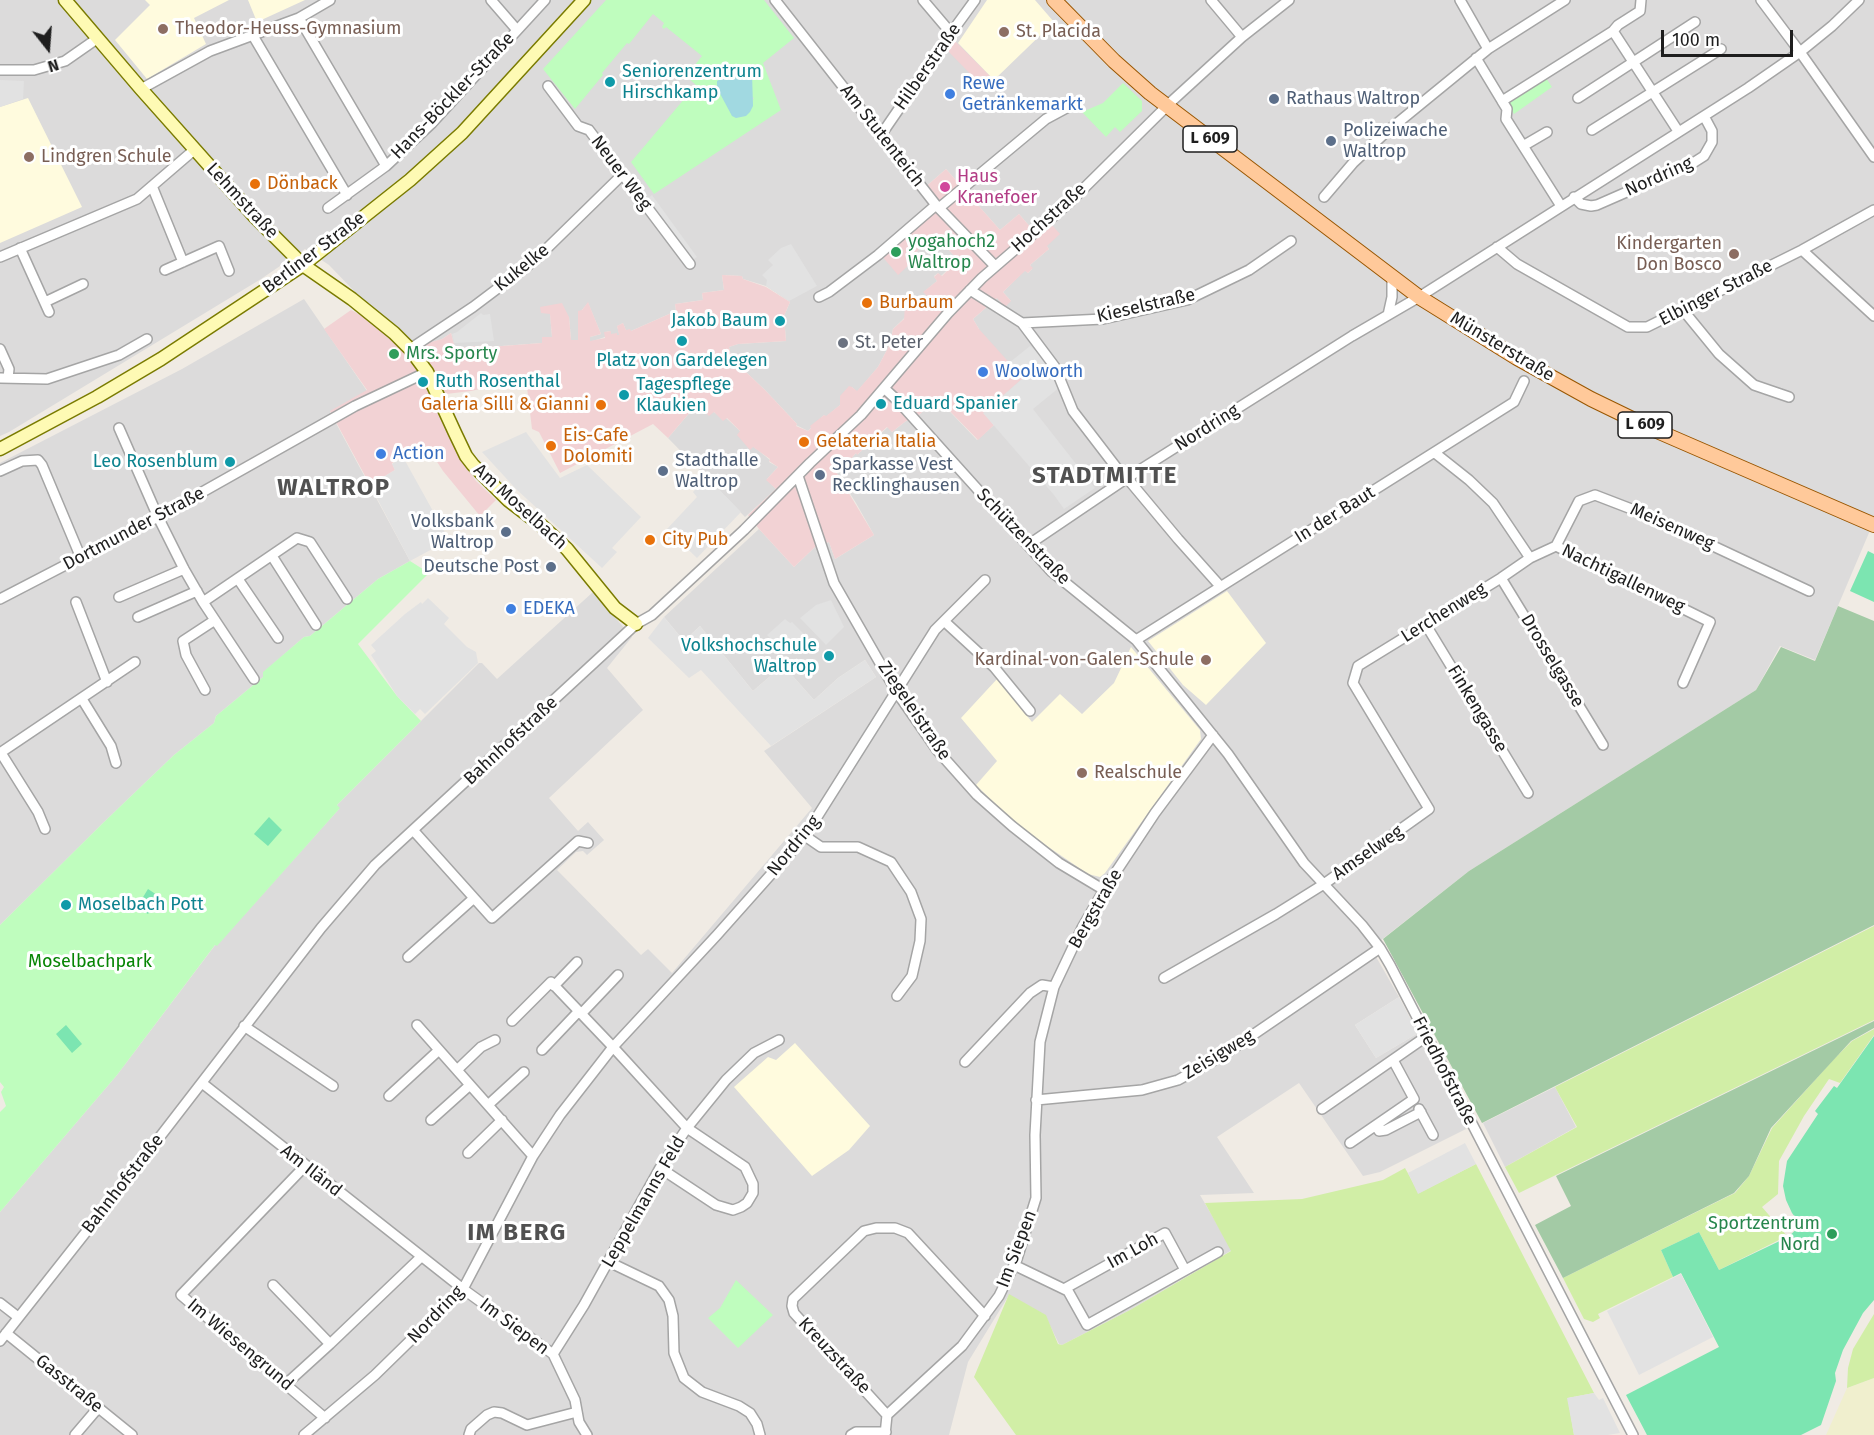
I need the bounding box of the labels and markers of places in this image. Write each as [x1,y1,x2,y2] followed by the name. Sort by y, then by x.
[175,18,401,40] place label: Theodor-Heuss-Gymnasium
[1016,21,1101,43] place label: St. Placida
[156,22,170,36] marker: Theodor-Heuss-Gymnasium
[997,25,1011,39] marker: St. Placida
[622,61,762,104] place label: Seniorenzentrum Hirschkamp
[962,73,1083,116] place label: Rewe Getränkemarkt
[603,75,617,89] marker: Seniorenzentrum Hirschkamp
[943,87,957,101] marker: Rewe Getränkemarkt
[1286,88,1420,110] place label: Rathaus Waltrop
[1267,92,1281,106] marker: Rathaus Waltrop
[1343,120,1448,162] place label: Polizeiwache Waltrop
[1324,134,1338,148] marker: Polizeiwache Waltrop
[41,146,172,168] place label: Lindgren Schule
[22,150,36,164] marker: Lindgren Schule
[957,166,1037,208] place label: Haus Kranefoer
[267,173,338,195] place label: Dönback
[248,177,262,191] marker: Dönback
[938,180,952,194] marker: Haus Kranefoer
[908,231,995,274] place label: yogahoch2 Waltrop
[1616,233,1722,276] place label: Kindergarten Don Bosco
[889,245,903,259] marker: yogahoch2 Waltrop
[1727,247,1741,261] marker: Kindergarten Don Bosco
[879,292,954,314] place label: Burbaum
[860,296,874,310] marker: Burbaum
[671,310,768,332] place label: Jakob Baum
[773,314,787,328] marker: Jakob Baum
[855,332,923,354] place label: St. Peter
[675,334,689,348] marker: Platz von Gardelegen
[836,336,850,350] marker: St. Peter
[406,343,497,365] place label: Mrs. Sporty
[387,347,401,361] marker: Mrs. Sporty
[596,350,768,372] place label: Platz von Gardelegen
[995,361,1083,383] place label: Woolworth
[976,365,990,379] marker: Woolworth
[435,371,560,393] place label: Ruth Rosenthal
[636,374,731,416] place label: Tagespflege Klaukien
[416,375,430,389] marker: Ruth Rosenthal
[617,388,631,402] marker: Tagespflege Klaukien
[893,393,1018,415] place label: Eduard Spanier
[421,394,589,416] place label: Galeria Silli & Gianni
[874,397,888,411] marker: Eduard Spanier
[594,398,608,412] marker: Galeria Silli & Gianni
[563,425,633,468] place label: Eis-Cafe Dolomiti
[816,431,936,453] place label: Gelateria Italia
[797,435,811,449] marker: Gelateria Italia
[544,439,558,453] marker: Eis-Cafe Dolomiti
[393,443,445,465] place label: Action
[374,447,388,461] marker: Action
[675,450,759,492] place label: Stadthalle Waltrop
[93,451,218,473] place label: Leo Rosenblum
[832,454,960,496] place label: Sparkasse Vest Recklinghausen
[223,455,237,469] marker: Leo Rosenblum
[656,464,670,478] marker: Stadthalle Waltrop
[813,468,827,482] marker: Sparkasse Vest Recklinghausen
[411,511,494,554] place label: Volksbank Waltrop
[499,525,513,539] marker: Volksbank Waltrop
[662,529,728,551] place label: City Pub
[643,533,657,547] marker: City Pub
[423,556,539,578] place label: Deutsche Post
[544,560,558,574] marker: Deutsche Post
[523,598,575,620] place label: EDEKA
[504,602,518,616] marker: EDEKA
[681,635,817,678] place label: Volkshochschule Waltrop
[822,649,836,663] marker: Volkshochschule Waltrop
[975,649,1194,671] place label: Kardinal-von-Galen-Schule
[1199,653,1213,667] marker: Kardinal-von-Galen-Schule
[1094,762,1182,784] place label: Realschule
[1075,766,1089,780] marker: Realschule
[78,894,204,916] place label: Moselbach Pott
[59,898,73,912] marker: Moselbach Pott
[1708,1213,1820,1256] place label: Sportzentrum Nord
[1825,1227,1839,1241] marker: Sportzentrum Nord

